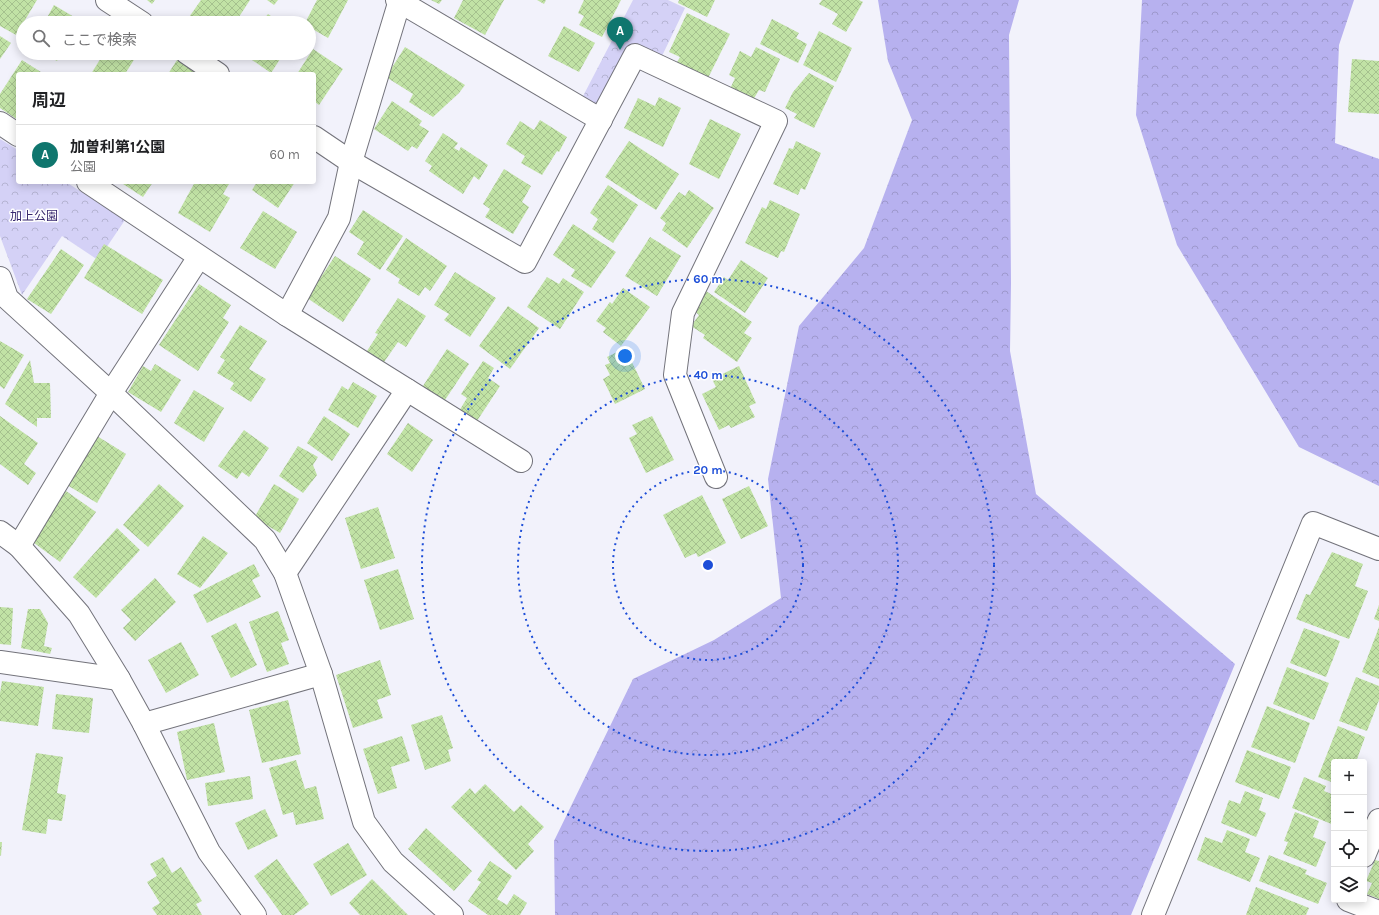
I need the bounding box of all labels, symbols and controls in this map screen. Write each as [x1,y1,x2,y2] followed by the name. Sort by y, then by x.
[16,16,316,60] search box
[607,17,633,50] pin: A
[30,27,52,49] icon: search
[62,31,137,49] text: ここで検索
[32,90,66,110] text: 周辺
[70,138,165,156] text: 加曽利第1公園
[41,147,49,162] text: A
[270,147,300,162] text: 60 m
[70,159,96,174] text: 公園
[10,209,58,223] park label: 加上公園
[693,272,723,286] text: 60 m
[615,346,635,366] your location
[693,368,723,382] text: 40 m
[693,463,723,477] text: 20 m
[701,558,715,572] centre of rings
[1331,759,1367,903] map controls
[1331,759,1367,795] button: +
[1331,795,1367,831] button: −
[1331,831,1367,867] button: locate
[1331,867,1367,903] button: layers

